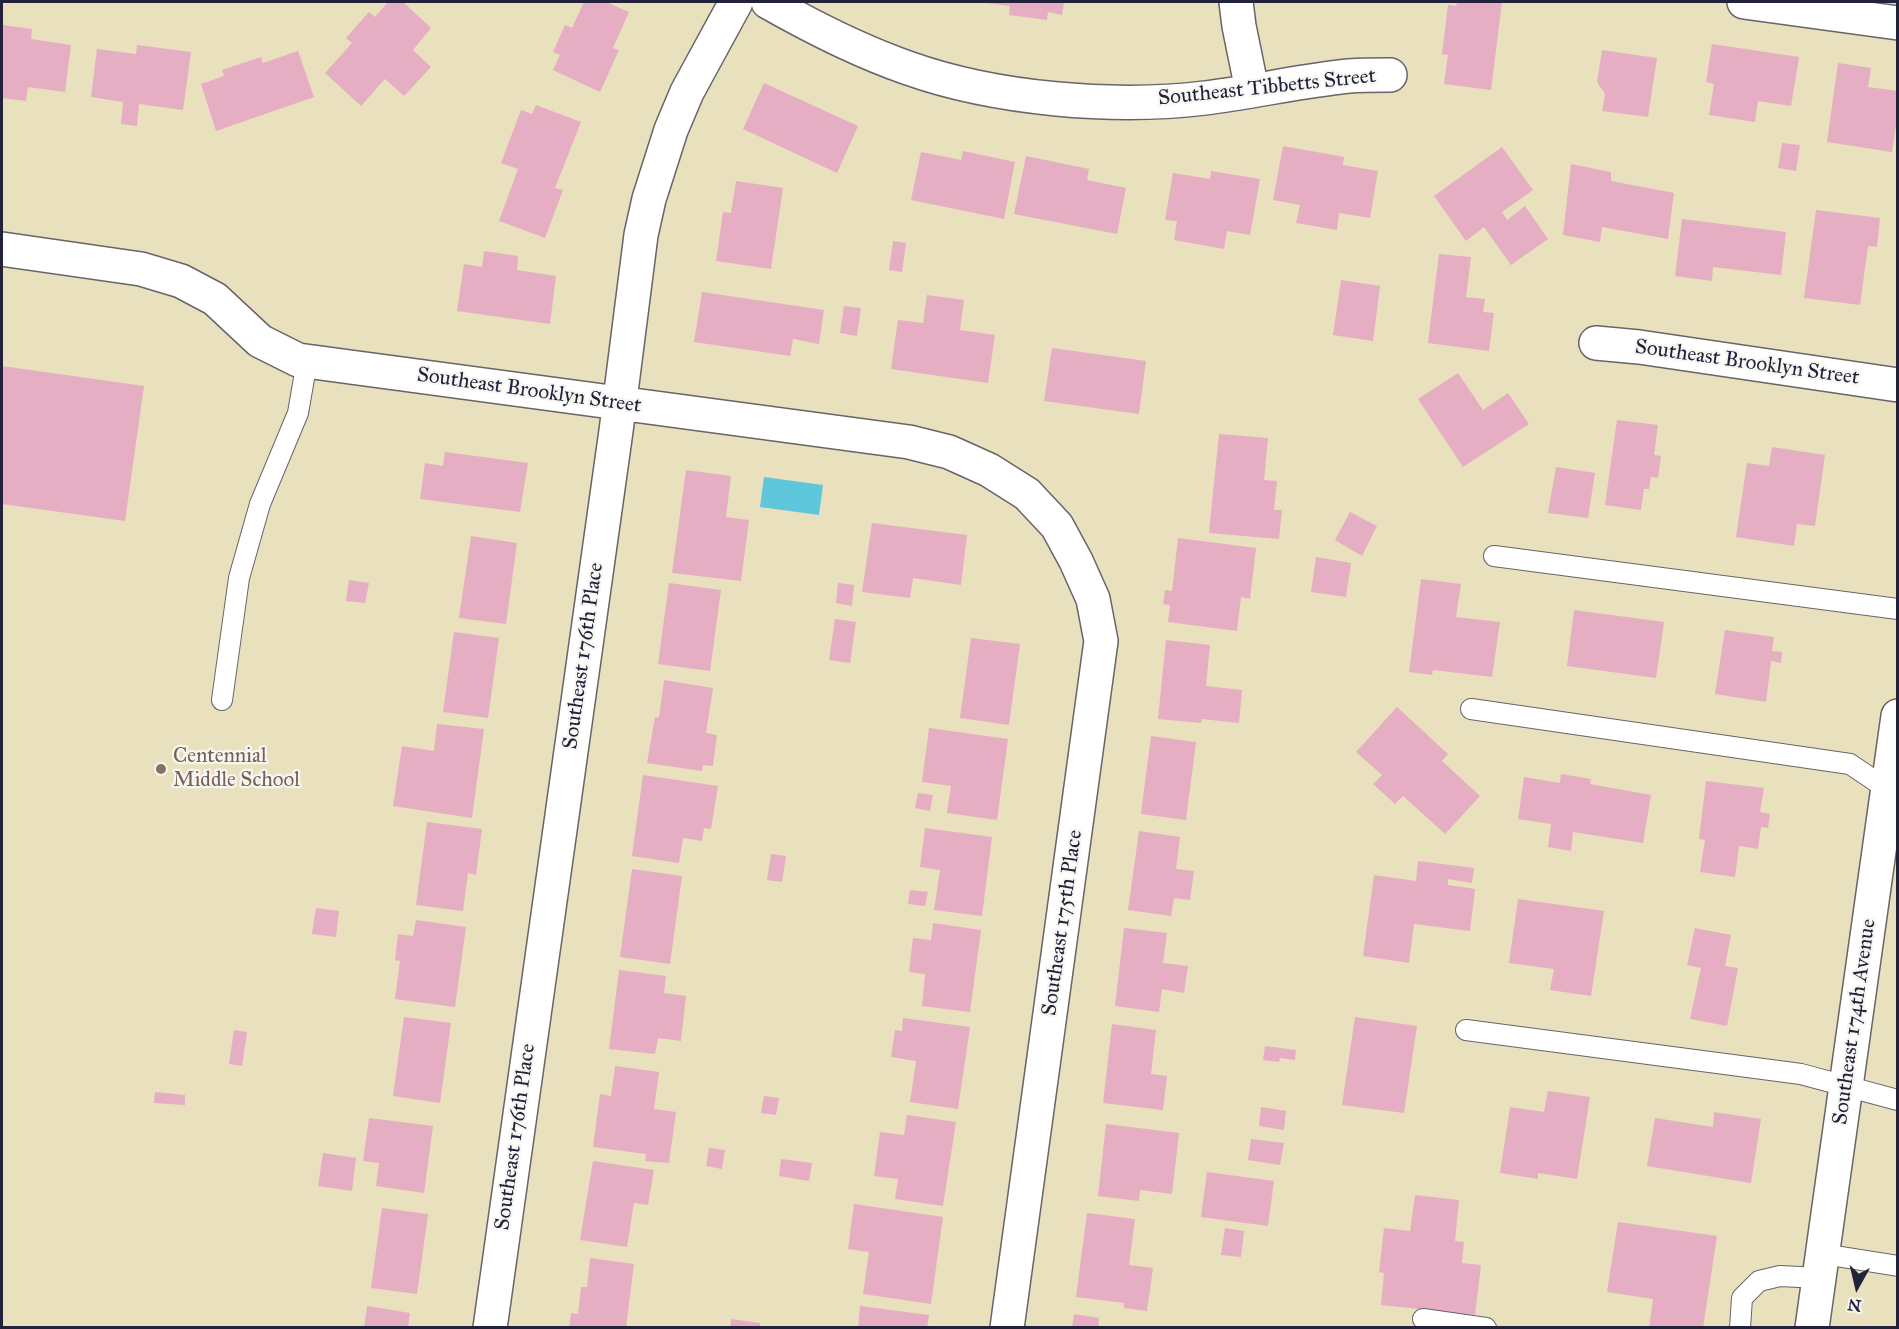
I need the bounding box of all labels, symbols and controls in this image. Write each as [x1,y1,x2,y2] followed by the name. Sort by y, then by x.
[1157,64,1377,112] street label: Southeast Tibbetts Street
[1633,335,1861,391] street label: Southeast Brooklyn Street
[415,363,643,419] street label: Southeast Brooklyn Street
[558,561,610,751] street label: Southeast 176th Place
[173,744,300,794] place label: Centennial Middle School
[154,762,168,776] marker: Centennial Middle School
[1037,828,1089,1018] street label: Southeast 175th Place
[1828,917,1882,1127] street label: Southeast 174th Avenue
[490,1042,542,1232] street label: Southeast 176th Place
[1827,1257,1887,1317] north arrow
[1846,1295,1862,1316] text: N

